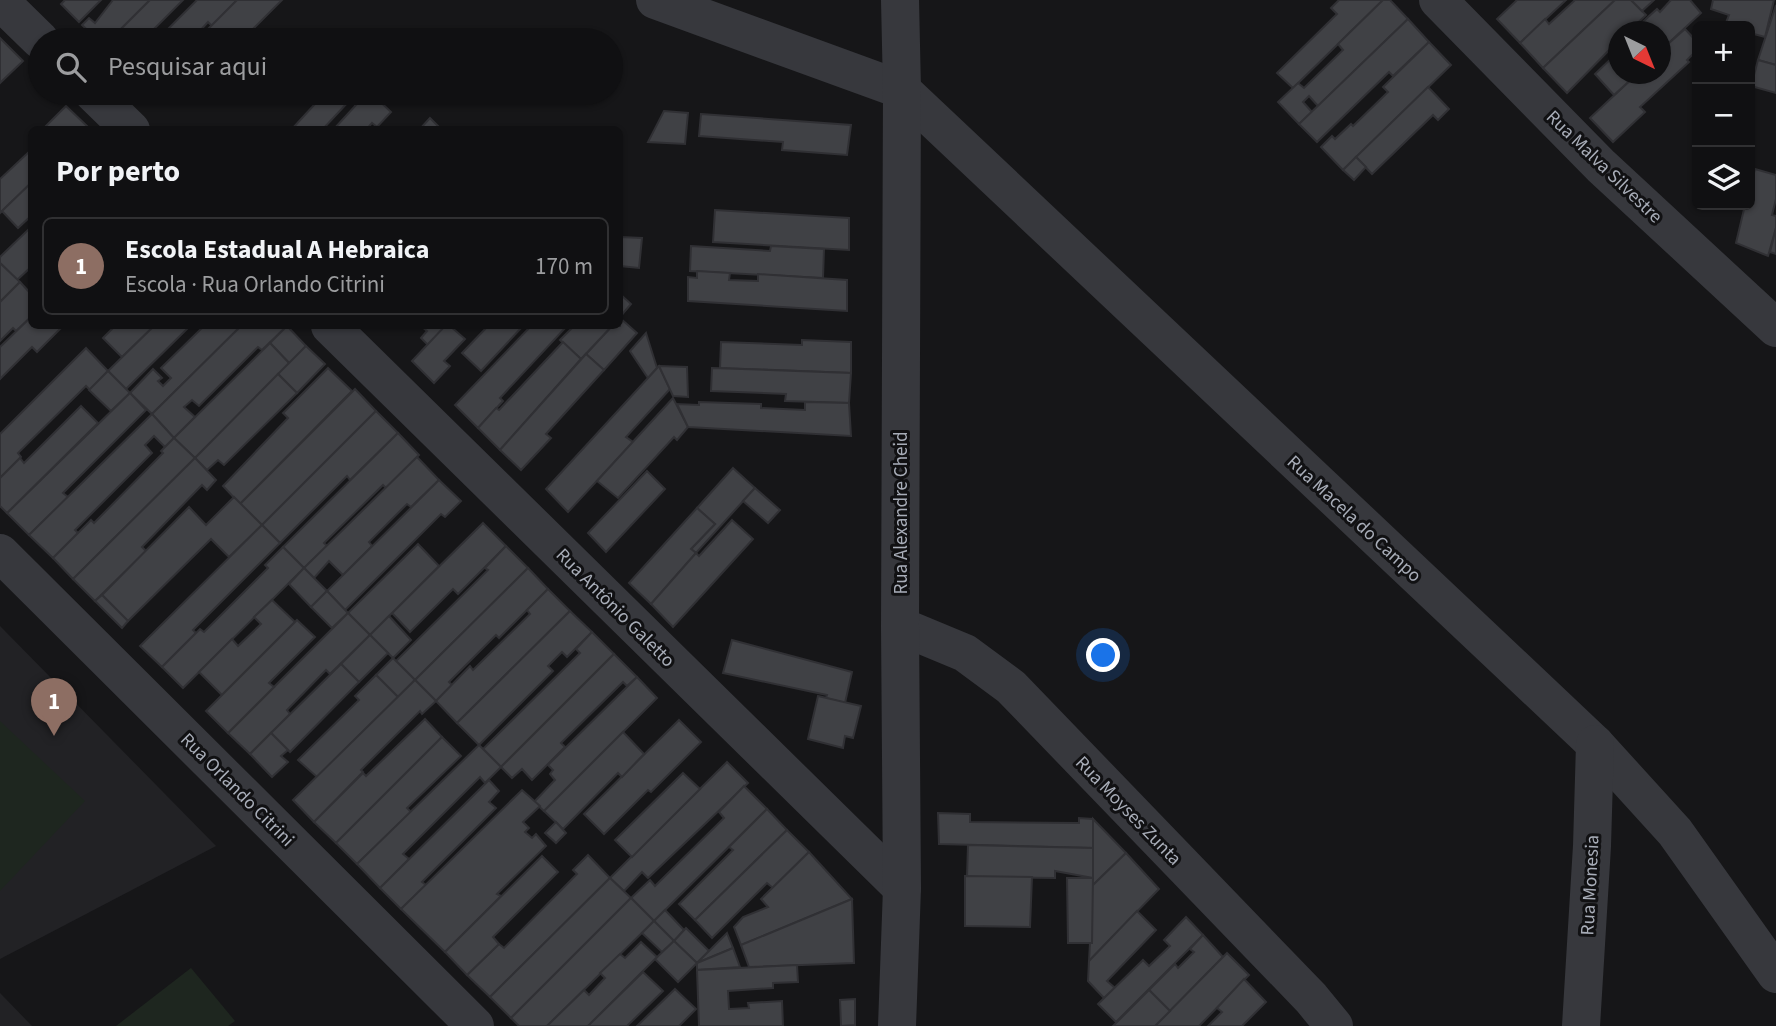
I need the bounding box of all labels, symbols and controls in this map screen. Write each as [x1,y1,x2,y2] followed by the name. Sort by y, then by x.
[1608,21,1671,84] north arrow
[1692,21,1755,210] map controls
[1692,21,1755,84] button: +
[28,28,623,105] search box
[52,48,90,86] icon: search
[108,48,267,85] text: Pesquisar aqui
[1692,84,1755,147] button: −
[1540,104,1668,230] street label: Rua Malva Silvestre
[1692,147,1755,210] button: layers
[56,150,180,193] text: Por perto
[125,231,429,268] text: Escola Estadual A Hebraica
[75,250,87,283] text: 1
[535,250,593,283] text: 170 m
[125,268,385,301] text: Escola · Rua Orlando Citrini
[888,431,915,595] street label: Rua Alexandre Cheid
[1281,449,1427,589] street label: Rua Macela do Campo
[549,542,681,674] street label: Rua Antônio Galetto
[1086,638,1120,672] your location
[31,678,77,736] pin: 1
[174,727,300,853] street label: Rua Orlando Citrini
[1069,750,1187,872] street label: Rua Moyses Zunta
[1574,834,1607,936] street label: Rua Monesia

